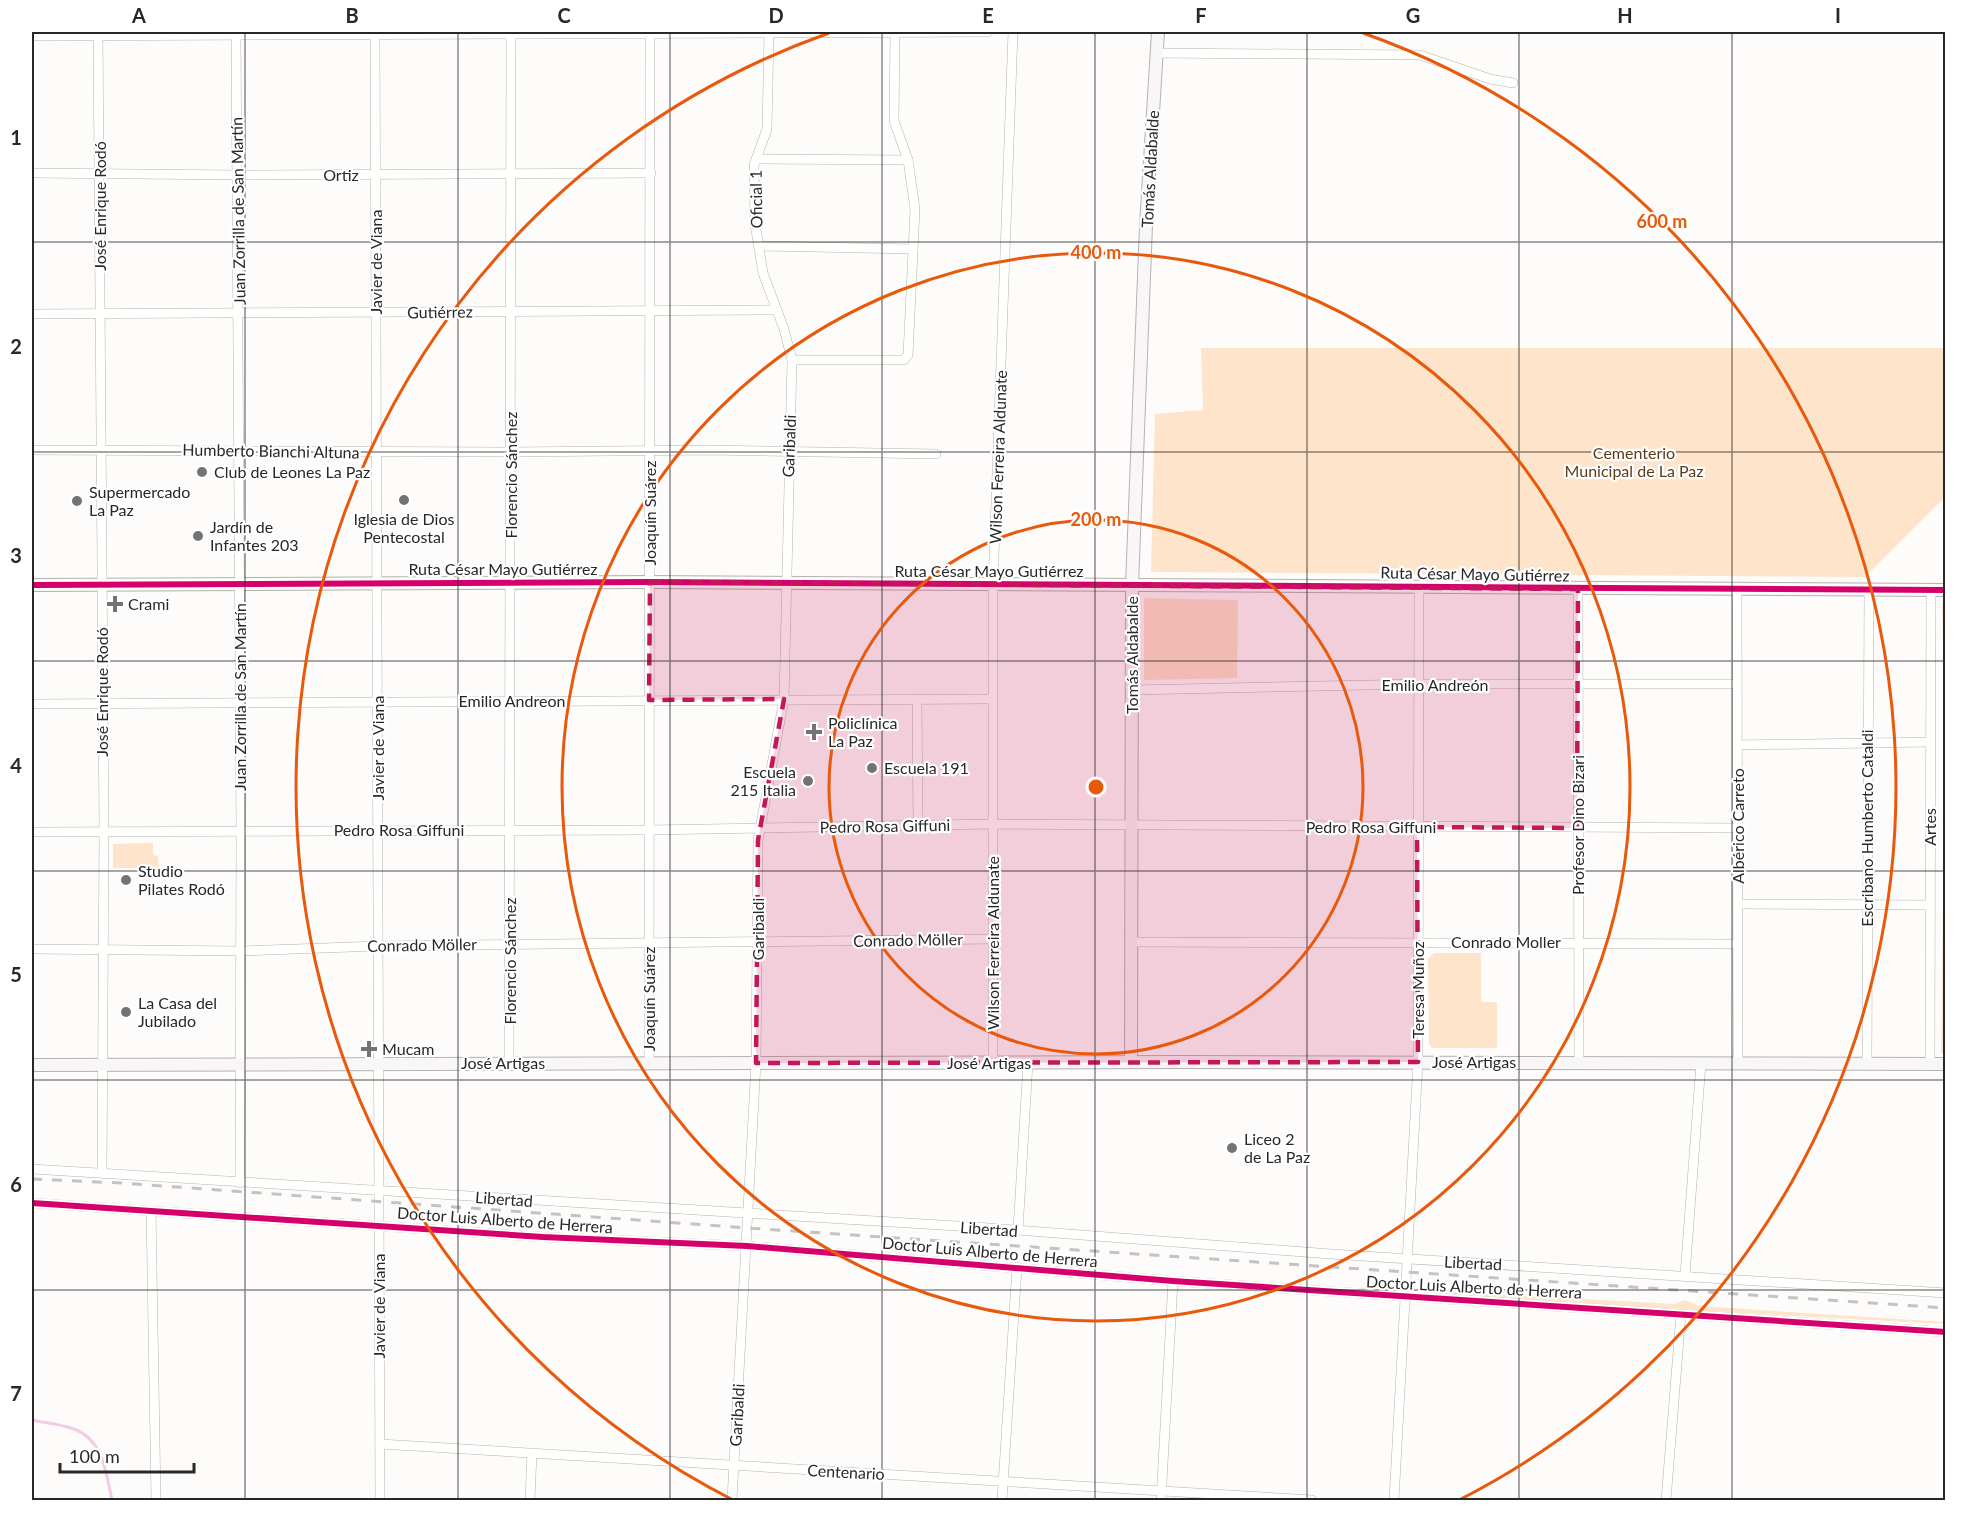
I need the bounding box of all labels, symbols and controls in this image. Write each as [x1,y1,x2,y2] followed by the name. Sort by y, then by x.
[131,3,146,27] text: A
[345,3,359,27] text: B
[557,3,571,27] text: C
[768,3,784,27] text: D
[982,3,994,27] text: E
[1195,3,1207,27] text: F
[1406,3,1420,27] text: G
[1617,3,1633,27] text: H
[1835,3,1841,27] text: I
[1137,110,1162,228] street label: Tomás Aldabalde
[226,117,249,305] street label: Juan Zorrilla de San Martín
[10,125,22,149] text: 1
[90,141,109,271] street label: José Enrique Rodó
[323,165,359,184] street label: Ortiz
[745,170,766,228] street label: Oficial 1
[366,210,385,314] street label: Javier de Viana
[1637,210,1687,232] text: 600 m
[1071,241,1121,263] text: 400 m
[407,301,473,322] street label: Gutiérrez
[10,334,22,358] text: 2
[985,370,1010,544] street label: Wilson Ferreira Aldunate
[501,412,520,538] street label: Florencio Sánchez
[778,414,799,478] street label: Garibaldi
[182,439,360,462] street label: Humberto Bianchi Altuna
[1565,443,1703,480] park label: Cementerio Municipal de La Paz
[640,461,659,565] street label: Joaquín Suárez
[214,462,370,481] place label: Club de Leones La Paz
[195,465,209,479] marker: Club de Leones La Paz
[89,482,190,519] place label: Supermercado La Paz
[397,493,411,507] marker: Iglesia de Dios Pentecostal
[70,494,84,508] marker: Supermercado La Paz
[1071,508,1121,530] text: 200 m
[354,509,455,546] place label: Iglesia de Dios Pentecostal
[210,517,299,554] place label: Jardín de Infantes 203
[191,529,205,543] marker: Jardín de Infantes 203
[10,543,22,567] text: 3
[408,559,598,578] street label: Ruta César Mayo Gutiérrez
[894,561,1084,580] street label: Ruta César Mayo Gutiérrez
[1380,562,1570,585] street label: Ruta César Mayo Gutiérrez
[128,594,169,613] place label: Crami
[106,595,124,613] marker: Crami
[1122,596,1141,714] street label: Tomás Aldabalde
[230,603,249,791] street label: Juan Zorrilla de San Martín
[92,627,111,757] street label: José Enrique Rodó
[1382,675,1488,694] street label: Emilio Andreón
[459,691,565,710] street label: Emilio Andreon
[368,696,387,800] street label: Javier de Viana
[828,713,898,750] place label: Policlínica La Paz
[805,723,823,741] marker: Policlínica La Paz
[1857,729,1876,927] street label: Escribano Humberto Cataldi
[10,753,22,777] text: 4
[1568,755,1587,895] street label: Profesor Dino Bizari
[884,758,969,777] place label: Escuela 191
[865,761,879,775] marker: Escuela 191
[731,762,796,799] place label: Escuela 215 Italia
[1728,768,1747,884] street label: Albérico Carreto
[801,774,815,788] marker: Escuela 215 Italia
[1086,777,1106,797] centre of rings
[1920,808,1939,846] street label: Artes
[820,815,950,836] street label: Pedro Rosa Giffuni
[1306,817,1436,836] street label: Pedro Rosa Giffuni
[334,820,464,839] street label: Pedro Rosa Giffuni
[983,856,1002,1030] street label: Wilson Ferreira Aldunate
[138,861,225,898] place label: Studio Pilates Rodó
[119,873,133,887] marker: Studio Pilates Rodó
[500,898,519,1024] street label: Florencio Sánchez
[748,898,767,960] street label: Garibaldi
[853,929,963,950] street label: Conrado Möller
[1451,932,1561,951] street label: Conrado Moller
[367,934,477,955] street label: Conrado Möller
[1408,941,1427,1039] street label: Teresa Muñoz
[639,947,658,1051] street label: Joaquín Suárez
[10,962,22,986] text: 5
[138,993,217,1030] place label: La Casa del Jubilado
[119,1005,133,1019] marker: La Casa del Jubilado
[382,1039,434,1058] place label: Mucam
[360,1040,378,1058] marker: Mucam
[1432,1052,1516,1071] street label: José Artigas
[461,1053,545,1072] street label: José Artigas
[947,1053,1031,1072] street label: José Artigas
[1244,1129,1310,1166] place label: Liceo 2 de La Paz
[1225,1141,1239,1155] marker: Liceo 2 de La Paz
[10,1172,22,1196] text: 6
[474,1187,534,1210] street label: Libertad
[397,1202,614,1237] street label: Doctor Luis Alberto de Herrera
[959,1217,1019,1240] street label: Libertad
[882,1233,1099,1270] street label: Doctor Luis Alberto de Herrera
[1444,1251,1502,1274] street label: Libertad
[369,1254,388,1358] street label: Javier de Viana
[1366,1271,1582,1302] street label: Doctor Luis Alberto de Herrera
[10,1381,22,1405] text: 7
[725,1383,748,1447] street label: Garibaldi
[60,1436,194,1474] scale bar
[69,1445,120,1467] text: 100 m
[807,1460,885,1483] street label: Centenario

